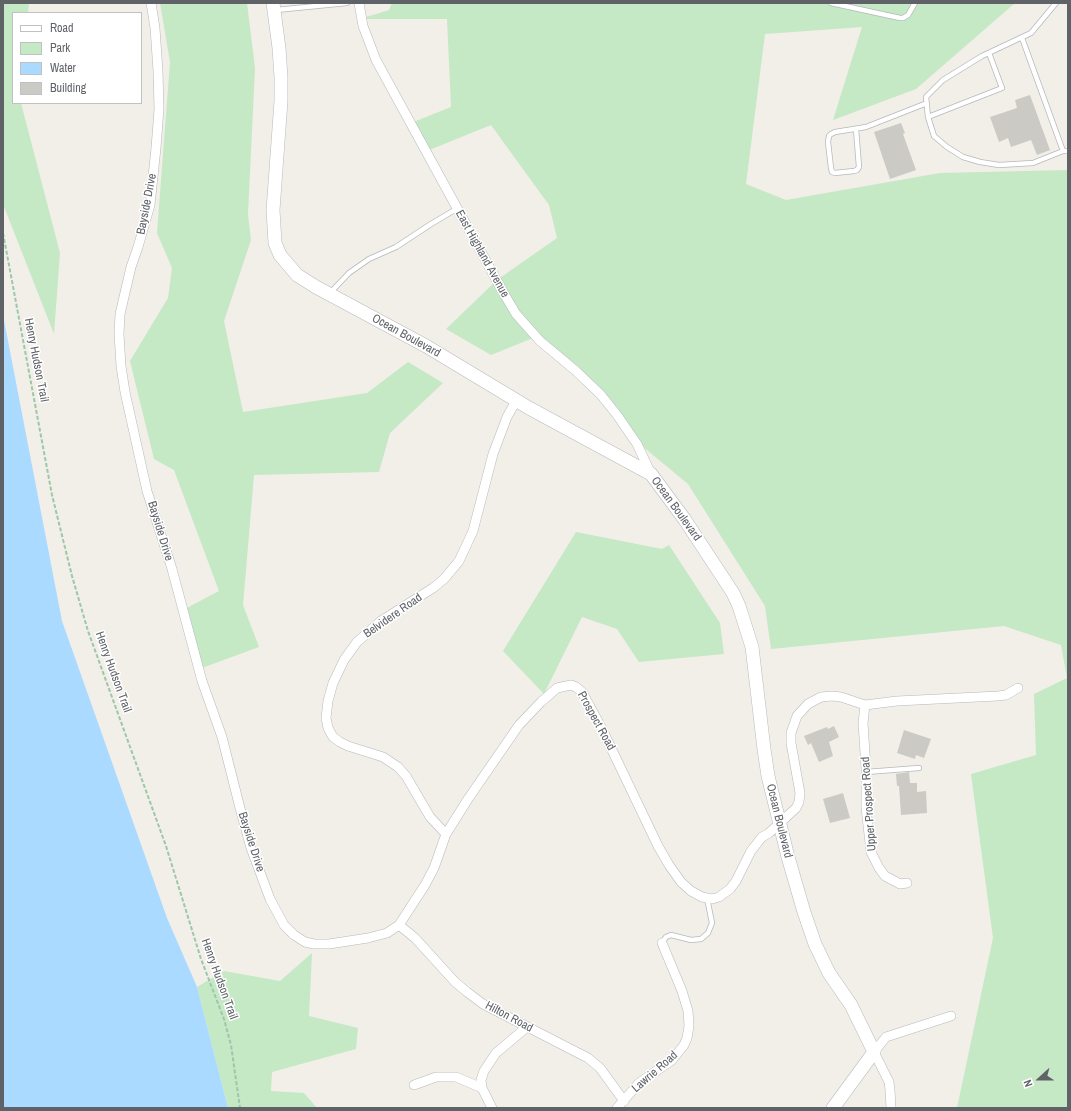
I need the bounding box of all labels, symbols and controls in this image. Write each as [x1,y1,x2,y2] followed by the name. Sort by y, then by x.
[12,12,142,104] legend
[50,20,74,36] text: Road
[50,40,70,56] text: Park
[50,60,76,76] text: Water
[50,80,86,96] text: Building
[134,172,160,236] street label: Bayside Drive
[452,208,512,300] street label: East Highland Avenue
[369,311,443,361] street label: Ocean Boulevard
[21,317,51,403] street label: Henry Hudson Trail
[648,474,704,544] street label: Ocean Boulevard
[144,499,176,563] street label: Bayside Drive
[361,591,425,641] street label: Belvidere Road
[92,630,134,714] street label: Henry Hudson Trail
[574,689,618,753] street label: Prospect Road
[859,756,879,852] street label: Upper Prospect Road
[763,782,795,860] street label: Ocean Boulevard
[235,810,267,874] street label: Bayside Drive
[198,937,240,1021] street label: Henry Hudson Trail
[483,998,535,1036] street label: Hilton Road
[629,1048,681,1096] street label: Lawrie Road
[1019,1059,1059,1099] north arrow
[1020,1078,1036,1089] text: N

